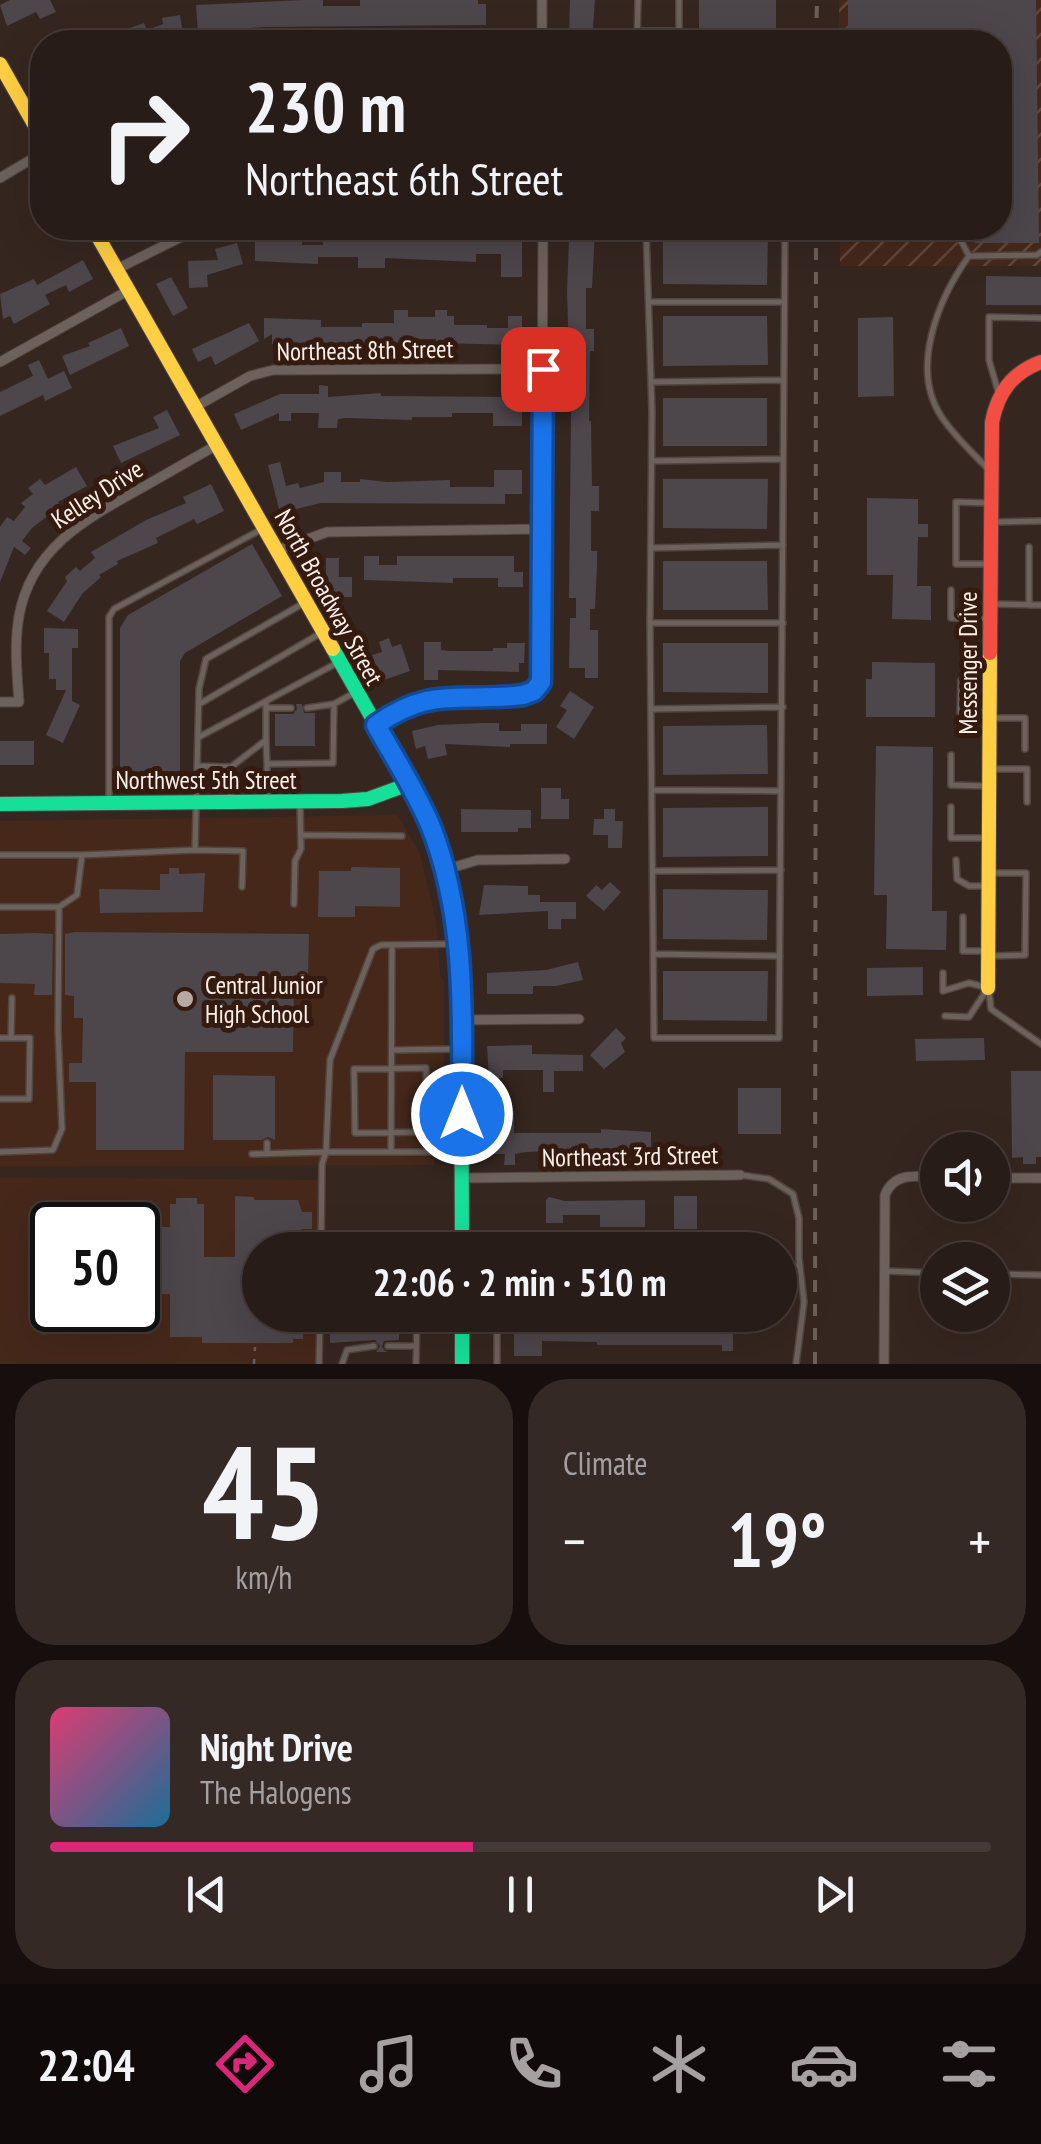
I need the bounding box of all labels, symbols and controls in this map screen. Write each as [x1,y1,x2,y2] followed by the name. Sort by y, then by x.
[245,61,406,151] text: 230 m
[80,70,210,200] icon: right
[245,149,563,207] text: Northeast 6th Street
[501,327,586,412] pin
[276,332,454,368] street label: Northeast 8th Street
[516,342,571,397] icon: arrive
[45,453,149,535] street label: Kelley Drive
[268,504,390,690] street label: North Broadway Street
[952,591,984,735] street label: Messenger Drive
[115,764,297,796] street label: Northwest 5th Street
[205,969,323,1030] place label: Central Junior High School
[174,988,196,1010] marker: Central Junior High School
[410,1062,514,1166] position arrow
[920,1132,1010,1332] map controls
[920,1132,1010,1222] button: sound
[541,1138,719,1174] street label: Northeast 3rd Street
[30,1202,160,1332] speed limit sign: 50
[920,1242,1010,1332] button: layers
[373,1257,666,1306] text: 22:06 · 2 min · 510 m
[202,1407,326,1575] text: 45
[563,1442,647,1484] text: Climate
[727,1491,827,1588] text: 19°
[563,1505,586,1576] text: −
[968,1505,991,1576] text: +
[236,1556,292,1598] text: km/h
[200,1722,353,1771] text: Night Drive
[200,1771,352,1813] text: The Halogens
[179,1867,234,1922] icon: previous
[493,1867,548,1922] icon: pause
[807,1867,862,1922] icon: next
[210,2029,280,2099] icon: directions
[354,2029,424,2099] icon: music
[499,2029,569,2099] icon: phone
[644,2029,714,2099] icon: climate
[789,2029,859,2099] icon: car
[934,2029,1004,2099] icon: filters
[37,2035,135,2093] text: 22:04

